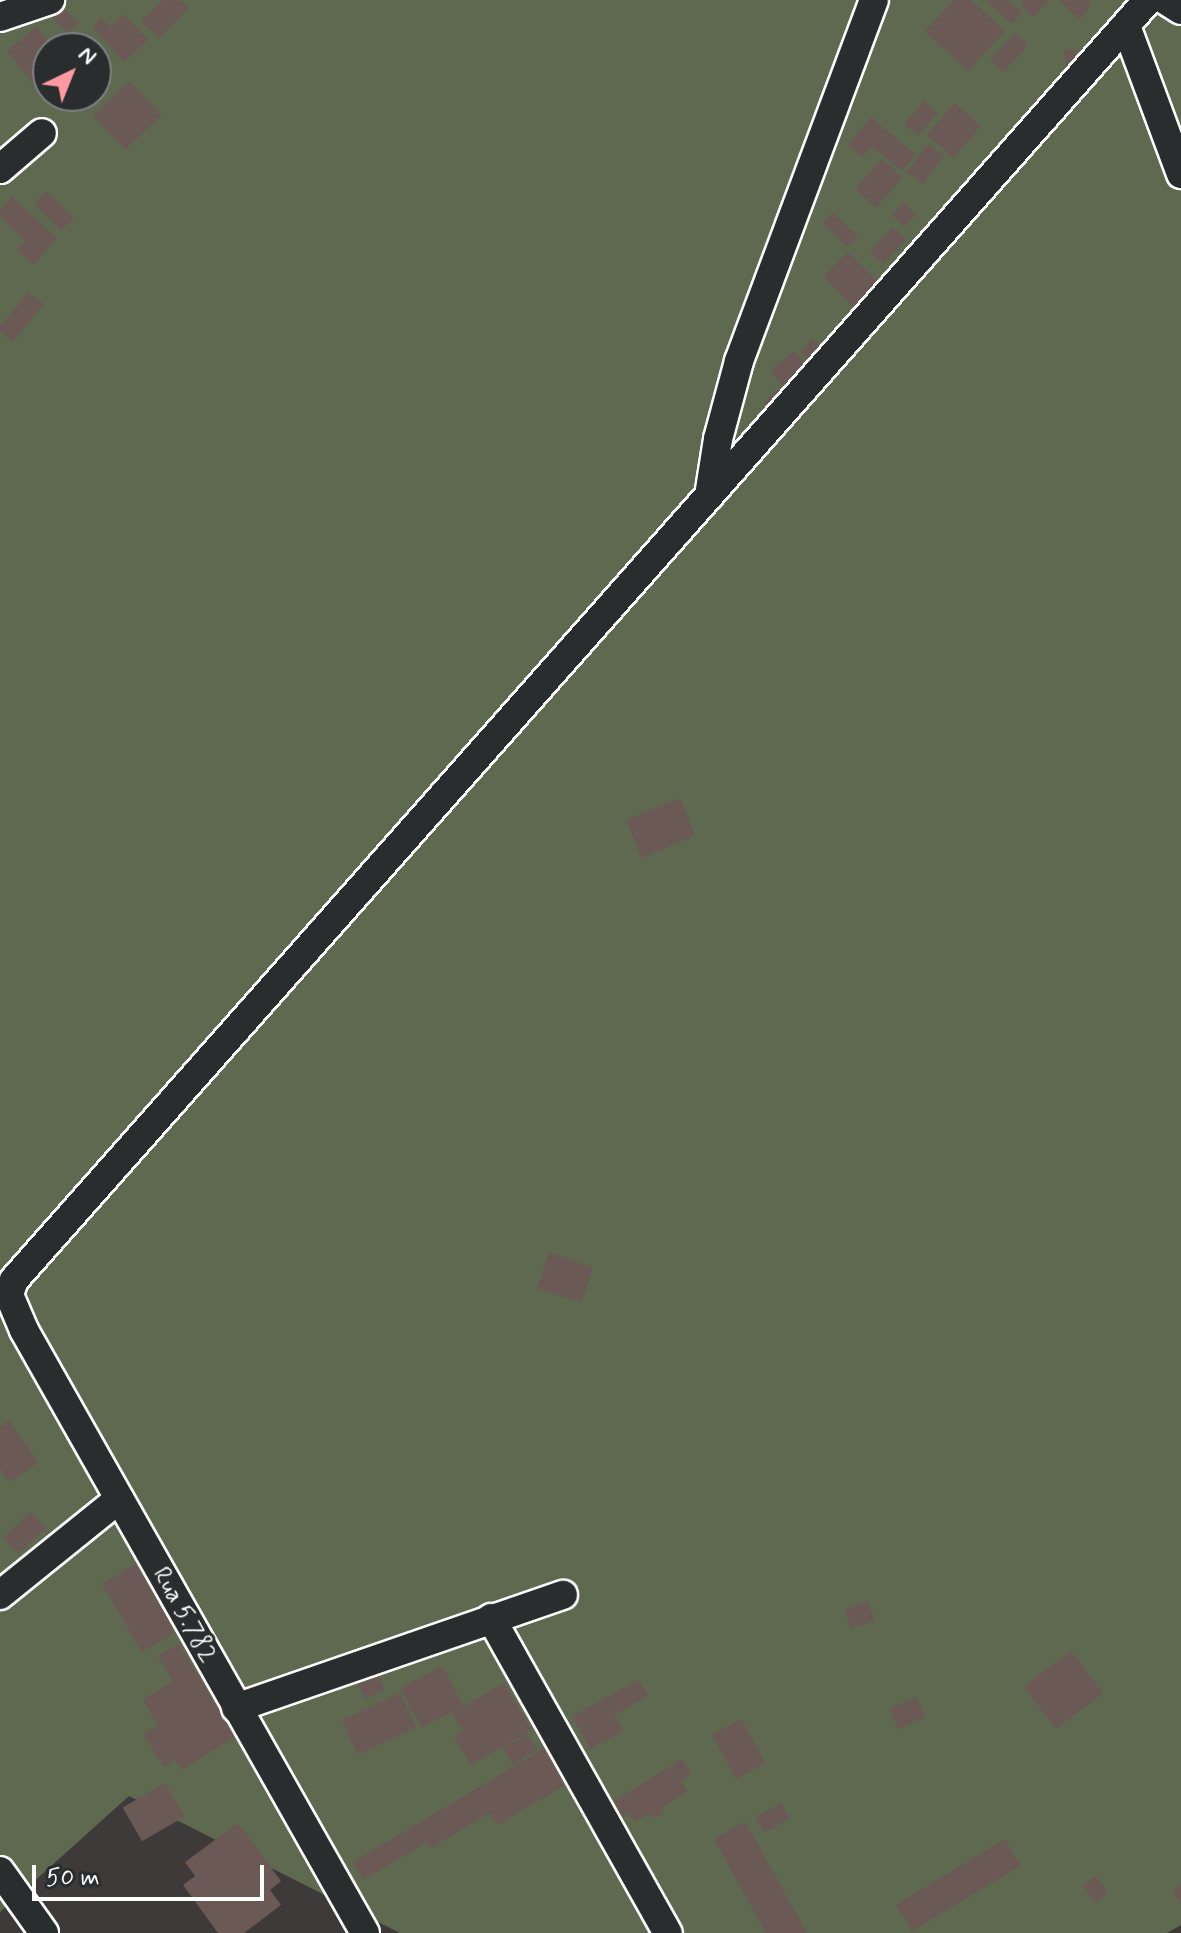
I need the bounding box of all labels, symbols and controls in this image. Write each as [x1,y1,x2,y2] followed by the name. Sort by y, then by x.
[32,32,112,112] north arrow
[72,41,102,71] text: N
[146,1562,222,1668] street label: Rua 5.782
[36,1849,268,1899] scale bar
[46,1863,100,1894] text: 50 m

